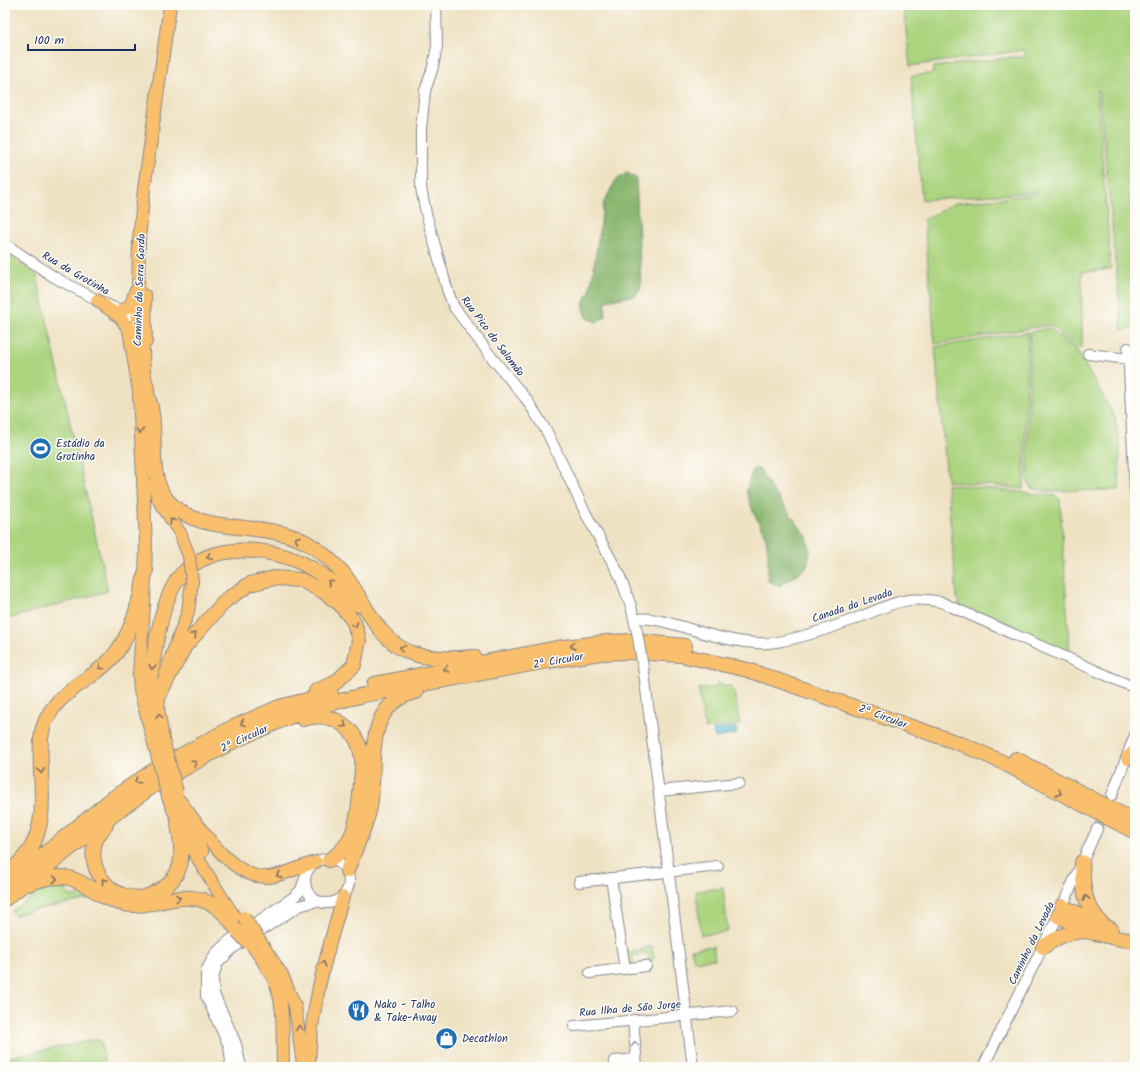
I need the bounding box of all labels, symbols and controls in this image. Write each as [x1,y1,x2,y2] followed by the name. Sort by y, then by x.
[28,26,135,52] scale bar
[34,31,65,50] text: 100 m
[129,233,151,347] street label: Caminho da Serra Gorda
[38,247,113,301] street label: Rua da Grotinha
[456,293,528,381] street label: Rua Pico do Salomão
[136,428,145,434] one-way arrow
[56,435,105,466] place label: Estádio da Grotinha
[27,436,53,462] sports icon: Estádio da Grotinha
[169,518,177,525] one-way arrow
[293,535,300,543] one-way arrow
[205,553,212,561] one-way arrow
[328,579,335,586] one-way arrow
[810,584,895,628] street label: Canada da Levada
[350,622,358,629] one-way arrow
[190,633,197,640] one-way arrow
[570,641,576,650] one-way arrow
[399,645,406,652] one-way arrow
[532,647,586,674] street label: 2ª Circular
[98,662,106,669] one-way arrow
[148,664,157,670] one-way arrow
[443,665,449,673] one-way arrow
[856,700,911,735] street label: 2ª Circular
[155,713,164,719] one-way arrow
[218,719,272,758] street label: 2ª Circular
[240,719,247,727] one-way arrow
[339,720,346,727] one-way arrow
[189,760,197,767] one-way arrow
[37,768,46,774] one-way arrow
[134,776,141,784] one-way arrow
[1055,788,1062,795] one-way arrow
[276,870,282,878] one-way arrow
[52,874,58,883] one-way arrow
[102,879,109,886] one-way arrow
[175,894,181,903] one-way arrow
[1082,895,1091,902] one-way arrow
[1004,899,1060,988] street label: Caminho da Levada
[318,960,327,967] one-way arrow
[374,996,438,1027] place label: Nako - Talho & Take-Away
[578,996,682,1022] street label: Rua Ilha de São Jorge
[346,997,372,1023] restaurant icon: Nako - Talho & Take-Away
[295,1025,304,1031] one-way arrow
[433,1025,459,1051] shop icon: Decathlon
[462,1030,508,1048] place label: Decathlon
[630,1041,639,1047] one-way arrow

